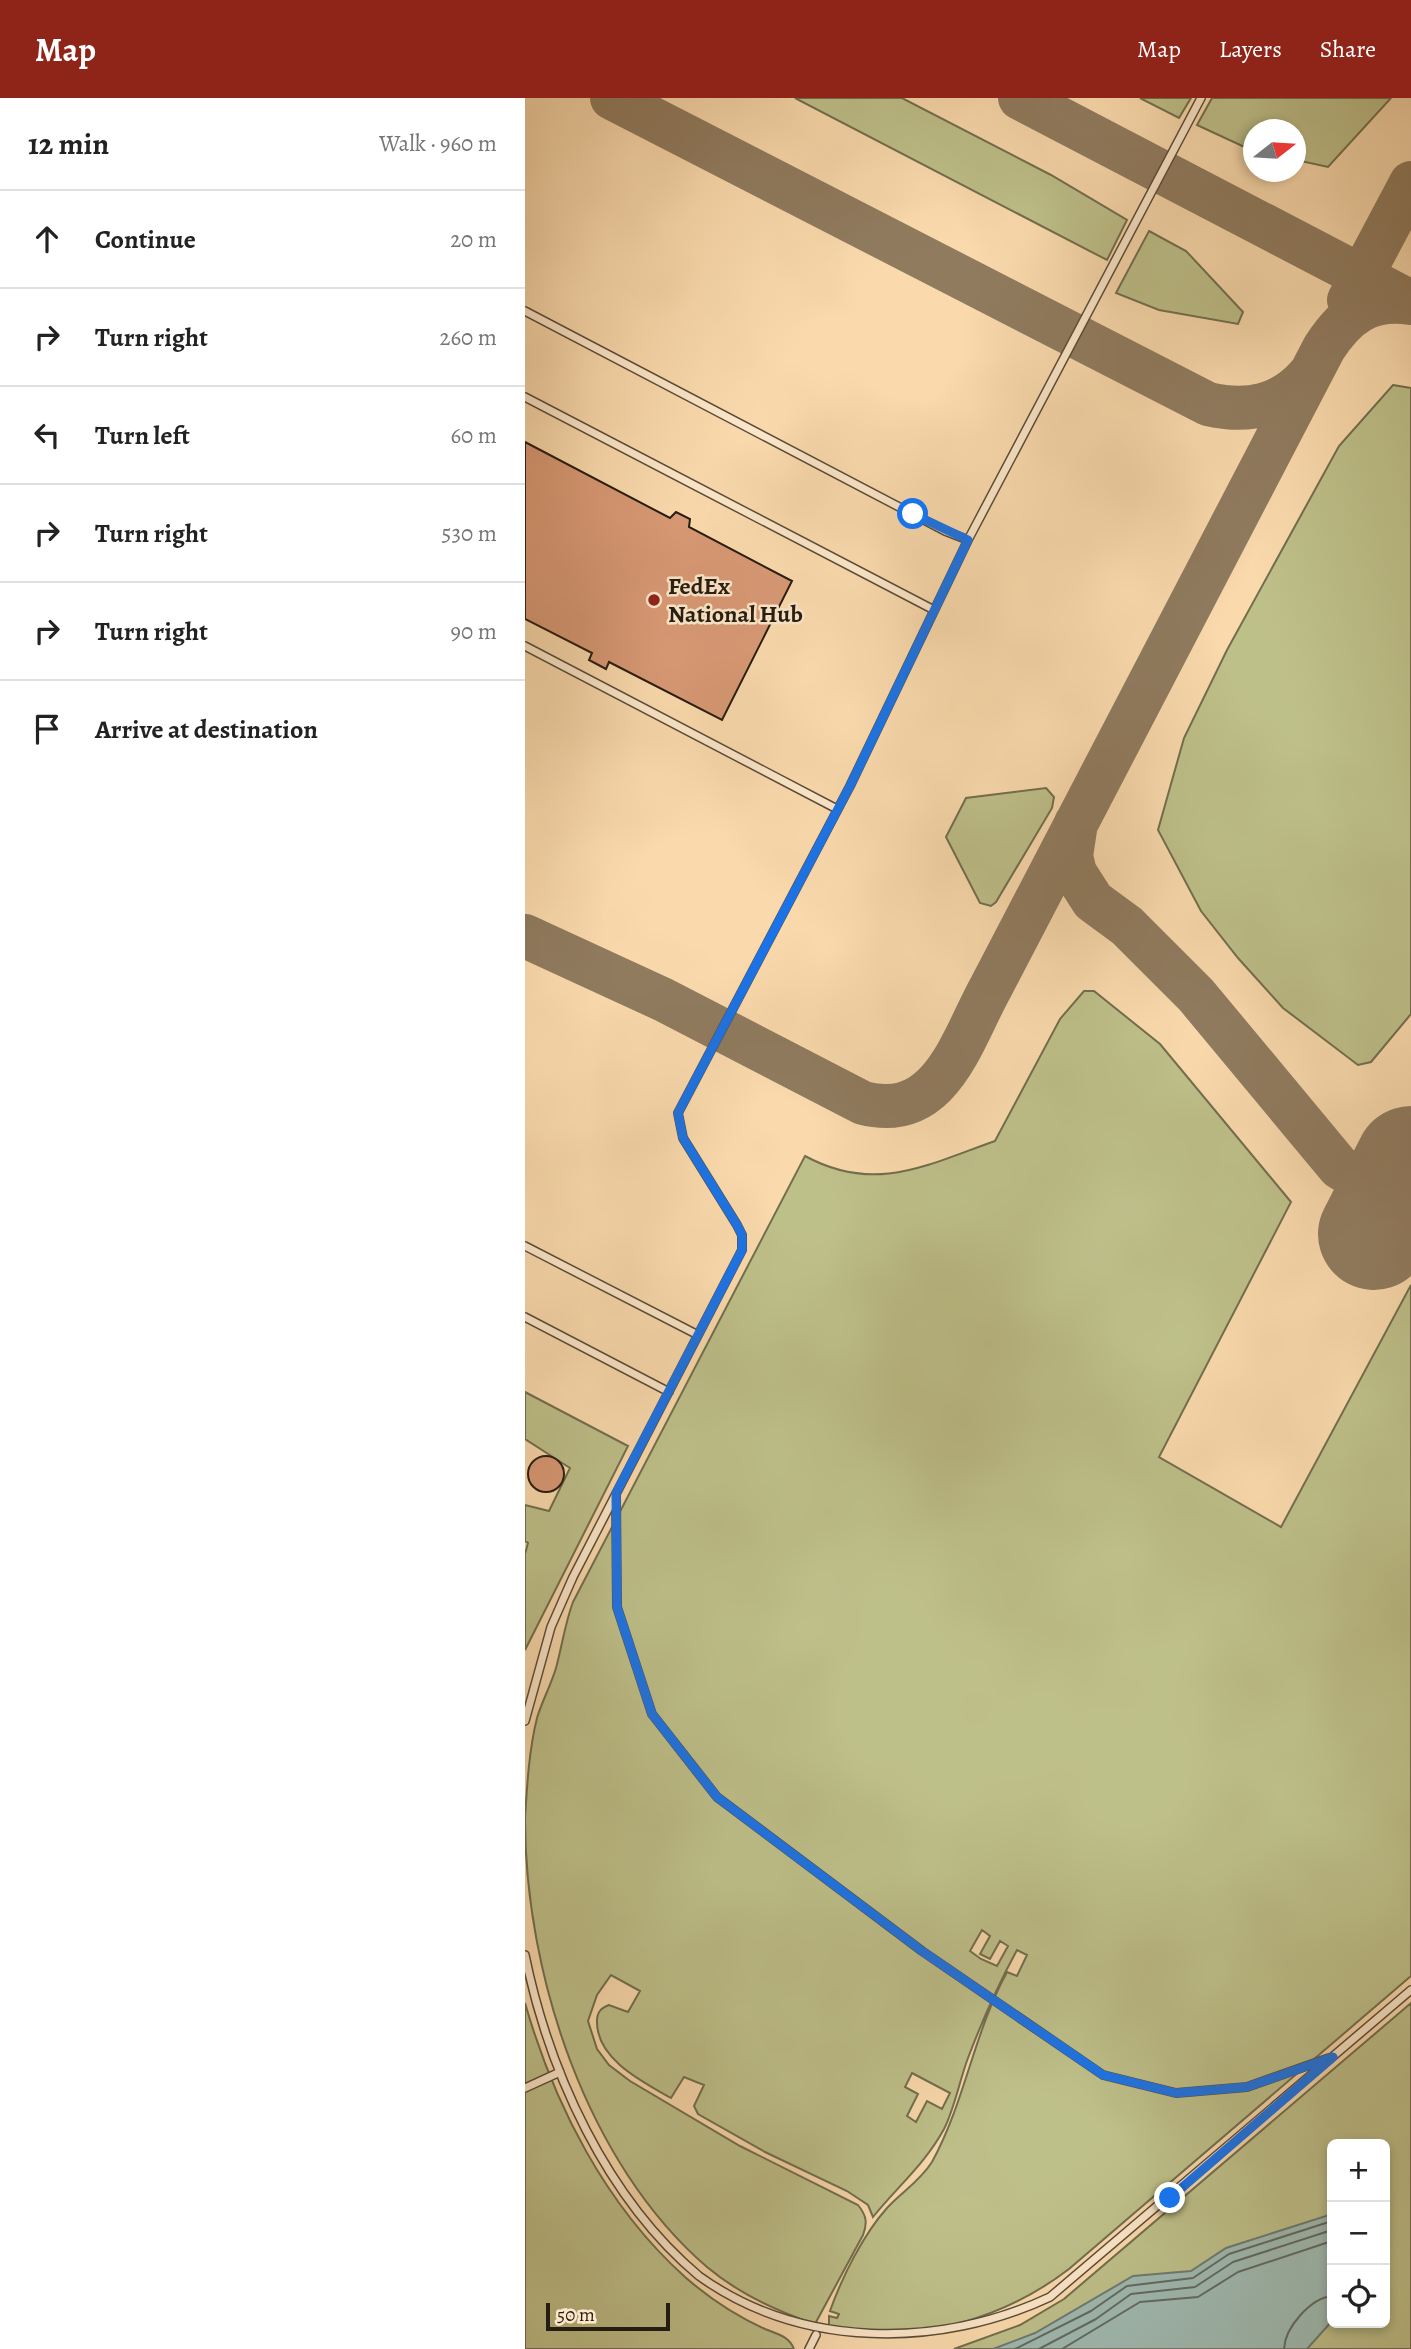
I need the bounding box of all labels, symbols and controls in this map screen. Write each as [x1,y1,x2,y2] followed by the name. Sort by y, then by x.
[35,27,96,72] text: Map
[1137,33,1181,65] text: Map
[1219,33,1282,65] text: Layers
[1320,33,1376,65] text: Share
[1243,119,1306,182] north arrow
[28,124,109,164] text: 12 min
[379,128,497,159] text: Walk · 960 m
[28,220,66,258] icon: ahead
[95,222,196,257] text: Continue
[450,224,497,255] text: 20 m
[28,318,66,356] icon: right
[95,320,208,355] text: Turn right
[439,322,497,353] text: 260 m
[28,416,66,454] icon: left
[95,418,190,453] text: Turn left
[450,420,497,451] text: 60 m
[897,498,928,529] route start
[28,514,66,552] icon: right
[95,516,208,551] text: Turn right
[442,518,497,549] text: 530 m
[668,570,803,630] place label: FedEx National Hub
[646,592,662,608] marker: FedEx National Hub
[28,612,66,650] icon: right
[95,614,208,649] text: Turn right
[451,616,497,647] text: 90 m
[28,710,66,748] icon: arrive
[95,712,318,747] text: Arrive at destination
[1327,2139,1390,2328] map controls
[1327,2139,1390,2202] button: +
[1154,2182,1185,2213] route end
[1327,2202,1390,2265] button: −
[1327,2265,1390,2328] button: locate
[546,2300,670,2332] scale bar
[557,2302,595,2328] text: 50 m

